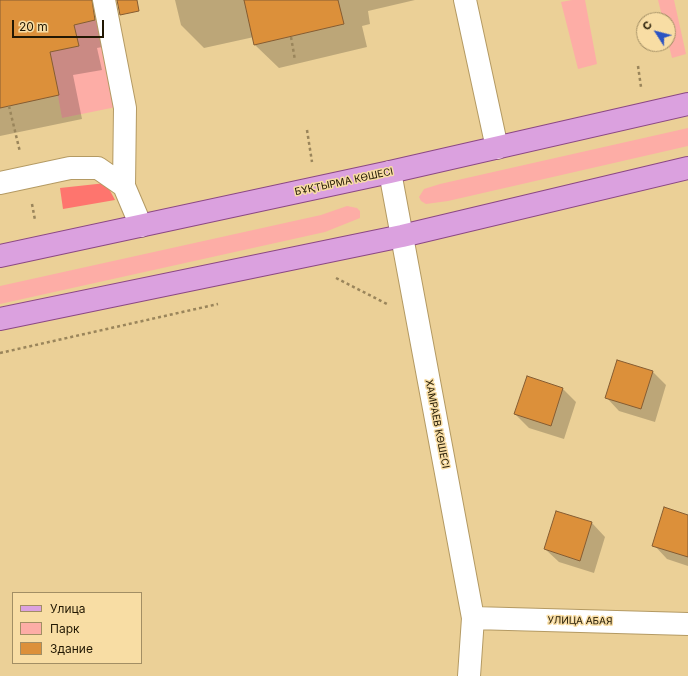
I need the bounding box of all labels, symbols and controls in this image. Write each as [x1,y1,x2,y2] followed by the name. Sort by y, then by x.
[14,12,106,38] scale bar
[636,12,676,52] north arrow
[639,18,655,33] text: С
[19,19,48,34] text: 20 m
[294,166,394,198] street label: БҰҚТЫРМА КӨШЕСІ
[422,379,452,469] street label: ХАМРАЕВ КӨШЕСІ
[12,592,142,664] legend
[50,601,85,616] text: Улица
[547,614,613,628] street label: УЛИЦА АБАЯ
[50,621,80,636] text: Парк
[50,641,93,656] text: Здание

